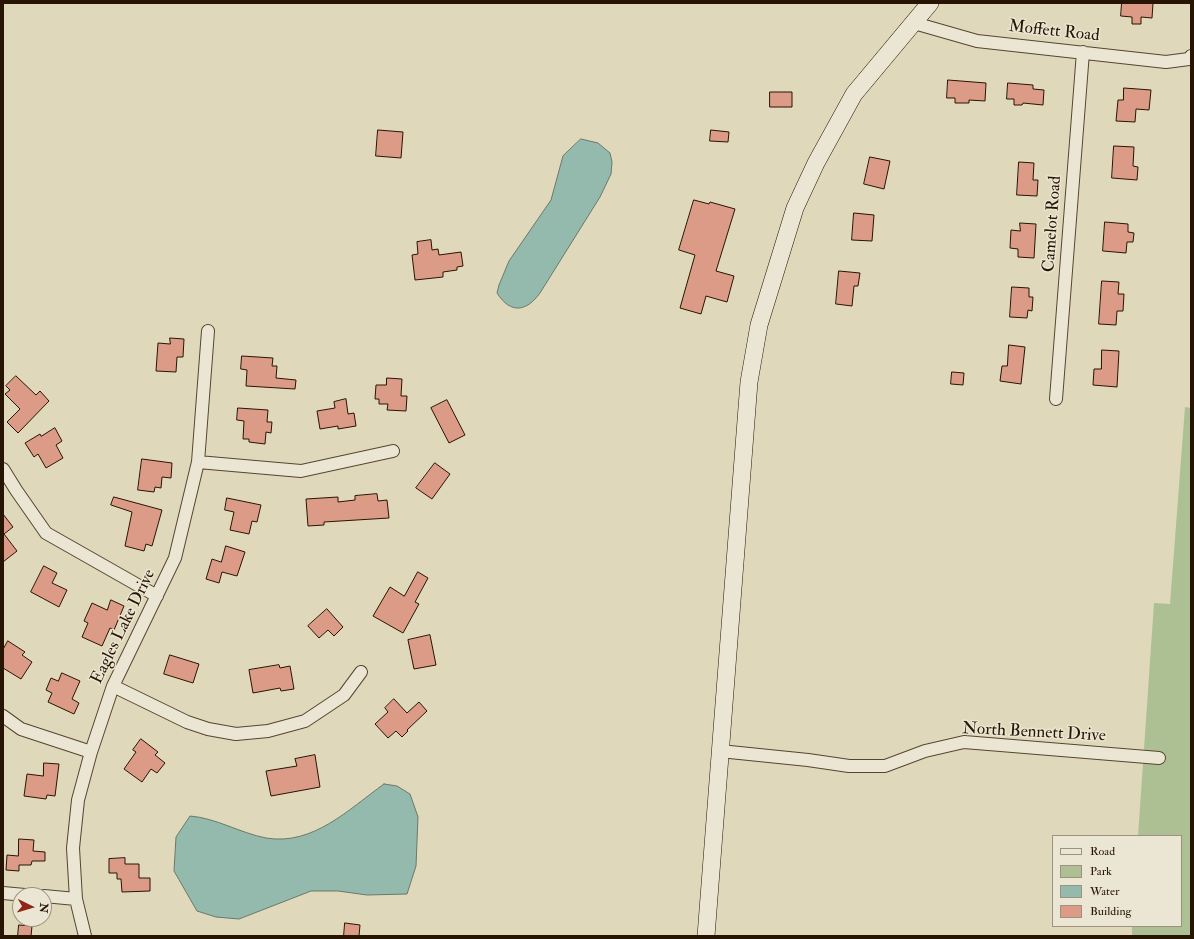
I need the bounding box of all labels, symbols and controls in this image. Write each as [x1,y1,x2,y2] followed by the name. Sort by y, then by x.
[1008,17,1100,47] street label: Moffett Road
[1039,175,1067,273] street label: Camelot Road
[87,566,161,688] street label: Eagles Lake Drive
[962,719,1106,747] street label: North Bennett Drive
[1052,835,1182,927] legend
[1090,844,1115,859] text: Road
[1090,864,1112,879] text: Park
[1090,884,1119,899] text: Water
[12,887,52,927] north arrow
[37,903,50,913] text: N
[1090,904,1131,919] text: Building

